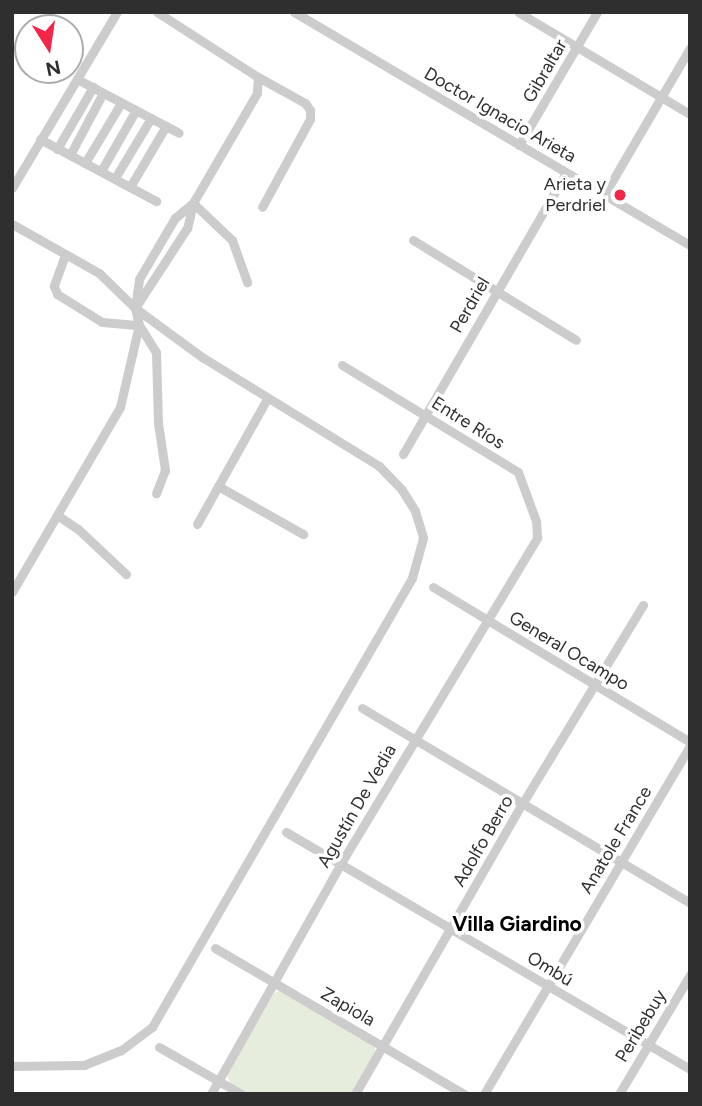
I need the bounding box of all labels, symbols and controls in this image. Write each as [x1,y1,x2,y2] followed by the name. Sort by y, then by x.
[14,14,84,84] north arrow
[518,35,572,107] street label: Gibraltar
[43,55,63,81] text: N
[420,63,580,167] street label: Doctor Ignacio Arieta
[544,174,606,216] place label: Arieta y Perdriel
[612,187,628,203] marker: Arieta y Perdriel
[445,273,495,337] street label: Perdriel
[427,392,509,454] street label: Entre Ríos
[505,607,633,695] street label: General Ocampo
[313,741,401,871] street label: Agustín De Vedia
[576,782,656,898] street label: Anatole France
[448,791,518,891] street label: Adolfo Berro
[452,911,582,937] district label: Villa Giardino
[523,947,577,991] street label: Ombú
[317,983,379,1031] street label: Zapiola
[611,986,671,1066] street label: Peribebuy

